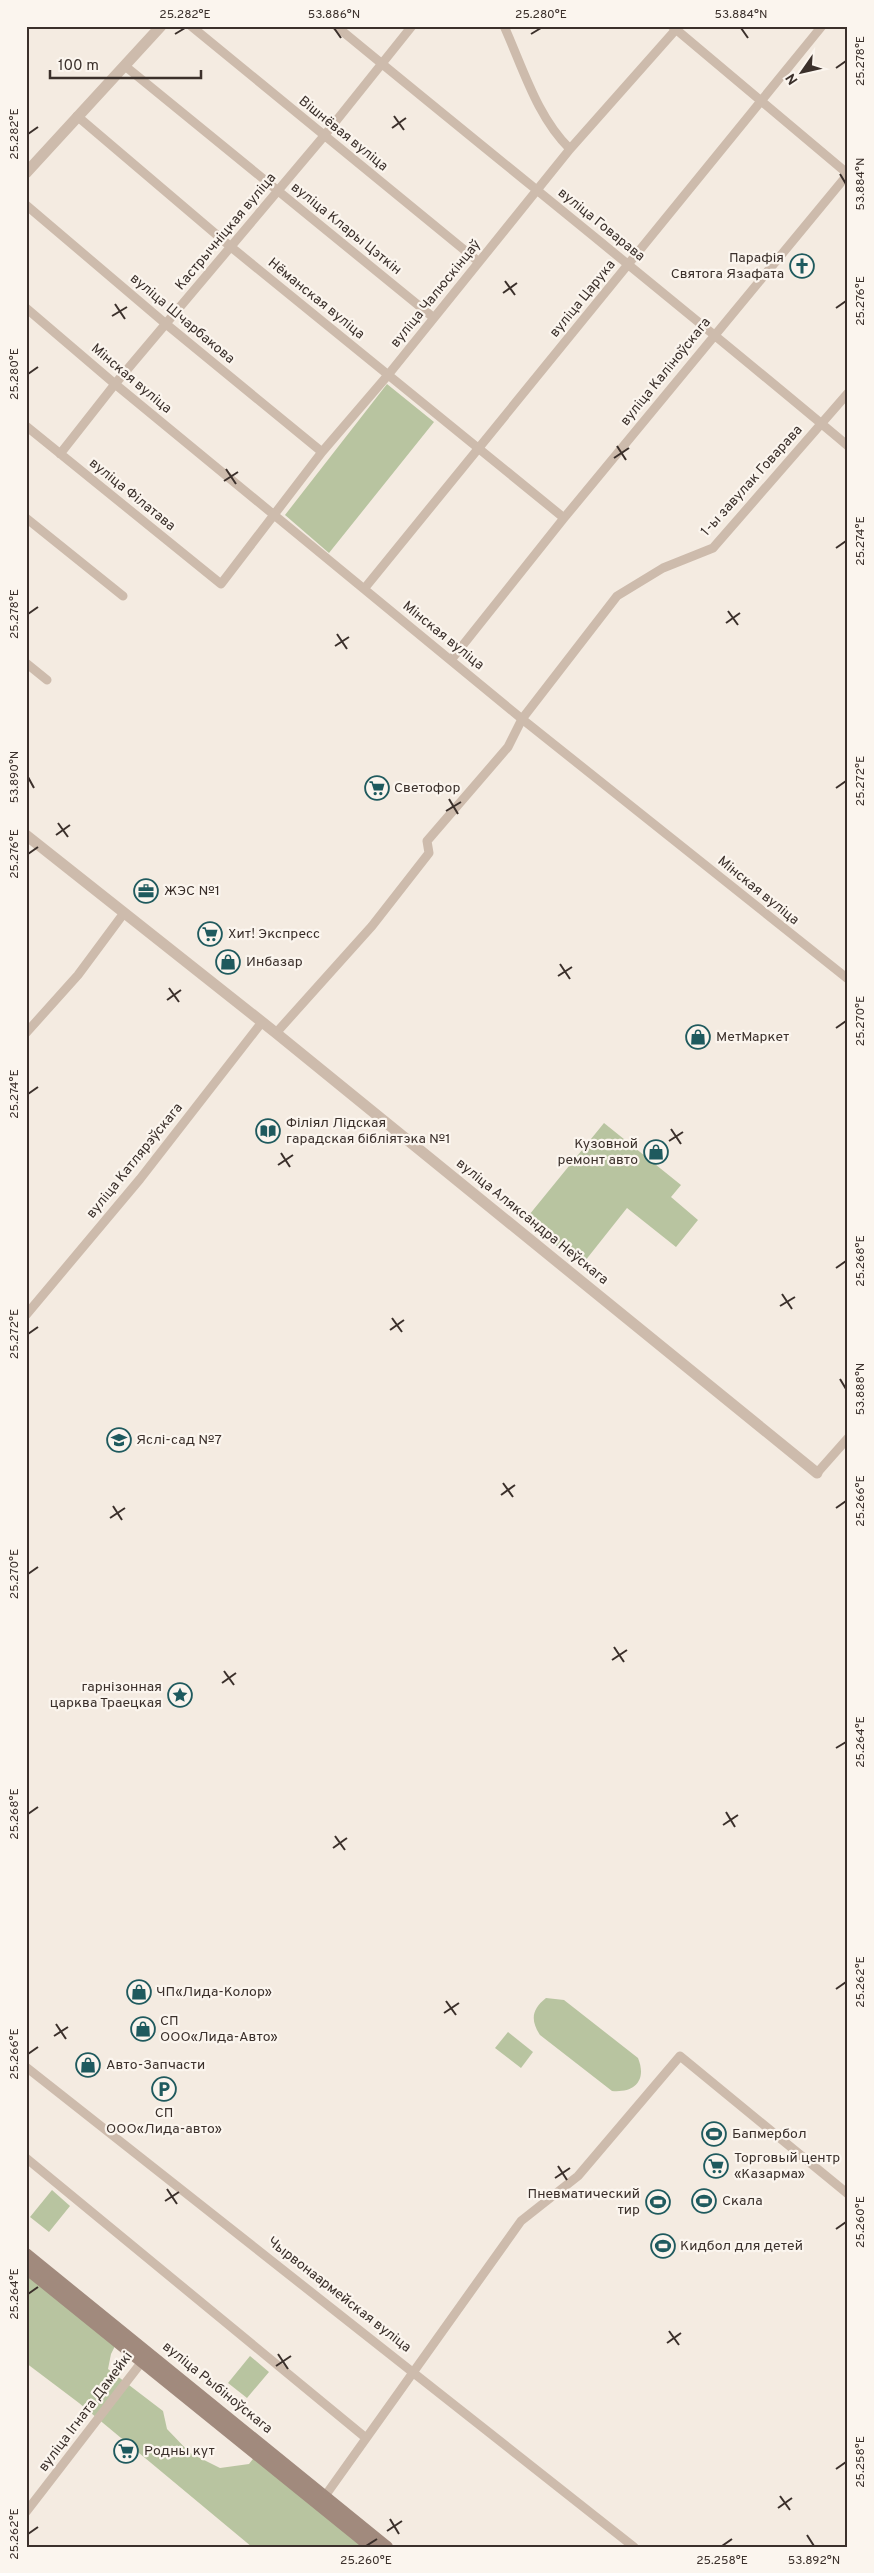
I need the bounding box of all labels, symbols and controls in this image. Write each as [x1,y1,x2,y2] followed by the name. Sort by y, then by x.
[159,7,211,23] text: 25.282°E
[308,7,360,23] text: 53.886°N
[515,7,567,23] text: 25.280°E
[715,7,767,23] text: 53.884°N
[853,36,869,86] text: 25.278°E
[50,48,201,80] scale bar
[776,48,826,98] north arrow
[58,57,99,76] text: 100 m
[783,70,802,87] text: N
[295,93,391,175] street label: Вішнёвая вуліца
[7,108,23,160] text: 25.282°E
[853,158,869,210] text: 53.884°N
[172,170,280,294] street label: Кастрычніцкая вуліца
[287,179,405,279] street label: вуліца Клары Цэткін
[554,185,648,265] street label: вуліца Говарава
[387,237,485,351] street label: вуліца Чалюскінцаў
[671,250,784,283] place label: Парафія Святога Язафата
[789,253,815,279] church icon: Парафія Святога Язафата
[264,255,368,343] street label: Нёманская вуліца
[547,257,619,341] street label: вуліца Царука
[126,270,238,368] street label: вуліца Шчарбакова
[853,276,869,326] text: 25.276°E
[617,314,715,430] street label: вуліца Каліноўскага
[87,340,175,418] street label: Мінская вуліца
[7,348,23,400] text: 25.280°E
[698,422,806,540] street label: 1-ы завулак Говарава
[85,455,179,535] street label: вуліца Філатава
[853,516,869,566] text: 25.274°E
[7,589,23,639] text: 25.278°E
[399,598,487,674] street label: Мінская вуліца
[7,751,23,803] text: 53.890°N
[853,756,869,806] text: 25.272°E
[364,775,390,801] supermarket icon: Светофор
[394,780,460,797] place label: Светофор
[7,829,23,879] text: 25.276°E
[714,853,802,929] street label: Мінская вуліца
[133,878,159,904] office icon: ЖЭС №1
[164,883,220,900] place label: ЖЭС №1
[197,921,223,947] supermarket icon: Хит! Экспресс
[228,926,320,943] place label: Хит! Экспресс
[215,949,241,975] shop icon: Инбазар
[246,954,303,971] place label: Инбазар
[853,996,869,1046] text: 25.270°E
[685,1024,711,1050] shop icon: МетМаркет
[716,1029,789,1046] place label: МетМаркет
[7,1069,23,1119] text: 25.274°E
[83,1100,187,1222] street label: вуліца Катлярэўскага
[286,1115,451,1148] place label: Філіял Лідская гарадская бібліятэка №1
[255,1118,281,1144] library icon: Філіял Лідская гарадская бібліятэка №1
[557,1136,638,1169] place label: Кузовной ремонт авто
[643,1139,669,1165] shop icon: Кузовной ремонт авто
[452,1155,612,1289] street label: вуліца Аляксандра Неўскага
[853,1235,869,1287] text: 25.268°E
[7,1309,23,1359] text: 25.272°E
[853,1363,869,1415] text: 53.888°N
[106,1427,132,1453] school or university icon: Яслі-сад №7
[136,1432,222,1449] place label: Яслі-сад №7
[853,1475,869,1527] text: 25.266°E
[7,1549,23,1599] text: 25.270°E
[50,1679,162,1712] place label: гарнізонная царква Траецкая
[167,1682,193,1708] place icon: гарнізонная царква Траецкая
[853,1716,869,1768] text: 25.264°E
[7,1788,23,1840] text: 25.268°E
[853,1956,869,2008] text: 25.262°E
[126,1979,152,2005] shop icon: ЧП«Лида-Колор»
[156,1984,272,2001] place label: ЧП«Лида-Колор»
[160,2013,278,2046] place label: СП ООО«Лида-Авто»
[130,2016,156,2042] shop icon: СП ООО«Лида-Авто»
[7,2028,23,2080] text: 25.266°E
[75,2052,101,2078] shop icon: Авто-Запчасти
[106,2057,205,2074] place label: Авто-Запчасти
[151,2076,177,2102] parking icon: СП ООО«Лида-авто»
[106,2105,222,2138] place label: СП ООО«Лида-авто»
[701,2121,727,2147] sports icon: Бапмербол
[732,2126,806,2143] place label: Бапмербол
[734,2150,840,2183] place label: Торговый центр «Казарма»
[703,2153,729,2179] supermarket icon: Торговый центр «Казарма»
[528,2186,640,2219] place label: Пневматический тир
[691,2188,717,2214] sports icon: Скала
[645,2189,671,2215] sports icon: Пневматический тир
[722,2193,763,2210] place label: Скала
[853,2196,869,2248] text: 25.260°E
[650,2233,676,2259] sports icon: Кидбол для детей
[264,2234,414,2356] street label: Чырвонаармейская вуліца
[680,2238,803,2255] place label: Кидбол для детей
[7,2268,23,2320] text: 25.264°E
[158,2338,276,2438] street label: вуліца Рыбіноўскага
[35,2349,137,2475] street label: вуліца Ігната Дамейкі
[853,2436,869,2488] text: 25.258°E
[113,2438,139,2464] supermarket icon: Родны кут
[144,2443,215,2460] place label: Родны кут
[7,2508,23,2560] text: 25.262°E
[340,2553,392,2569] text: 25.260°E
[696,2553,748,2569] text: 25.258°E
[788,2553,840,2569] text: 53.892°N

